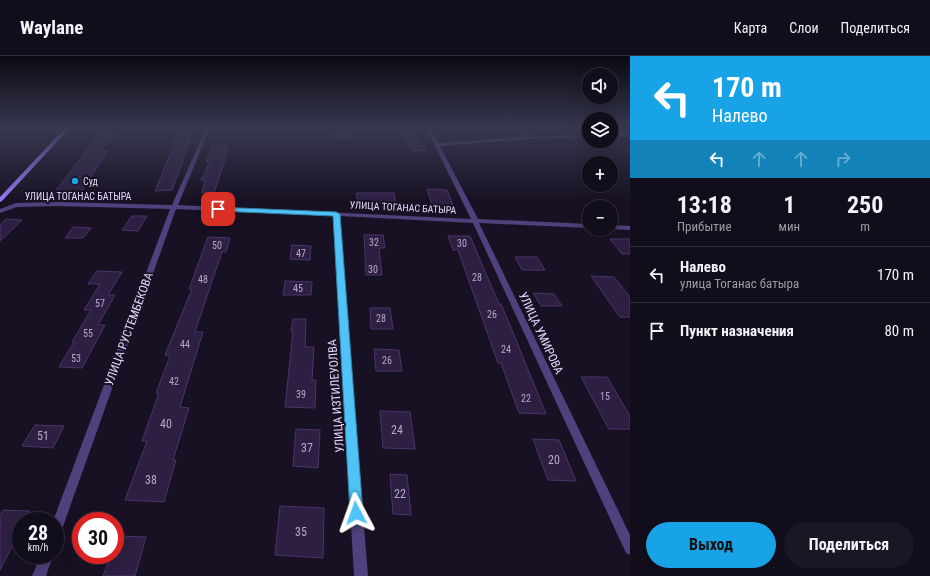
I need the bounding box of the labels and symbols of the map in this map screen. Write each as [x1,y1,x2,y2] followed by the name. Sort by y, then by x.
[70,176,80,186] marker: Суд
[83,176,99,187] place label: Суд
[25,191,132,202] street label: УЛИЦА ТОГАНАС БАТЫРА
[201,192,235,226] pin
[349,199,457,216] street label: УЛИЦА ТОГАНАС БАТЫРА
[369,237,379,248] house number: 32
[457,238,467,249] house number: 30
[212,240,222,251] house number: 50
[296,248,306,259] house number: 47
[368,264,378,275] house number: 30
[102,270,156,387] street label: УЛИЦА РУСТЕМБЕКОВА
[472,272,482,283] house number: 28
[198,274,208,285] house number: 48
[293,283,303,294] house number: 45
[516,290,566,376] street label: УЛИЦА УМИРОВА
[95,298,105,309] house number: 57
[487,309,497,320] house number: 26
[376,313,386,324] house number: 28
[83,328,93,339] house number: 55
[180,339,190,350] house number: 44
[325,339,347,453] street label: УЛИЦА ИЗТИЛЕУОЛВА
[501,344,511,355] house number: 24
[71,353,81,364] house number: 53
[382,355,392,366] house number: 26
[169,376,179,387] house number: 42
[296,389,306,400] house number: 39
[600,391,610,402] house number: 15
[521,393,531,404] house number: 22
[160,417,172,431] house number: 40
[391,423,403,437] house number: 24
[37,429,49,443] house number: 51
[301,441,313,455] house number: 37
[548,453,560,467] house number: 20
[145,473,157,487] house number: 38
[394,487,406,501] house number: 22
[335,492,377,534] position arrow
[72,512,124,564] speed limit sign: 30
[295,525,307,539] house number: 35

